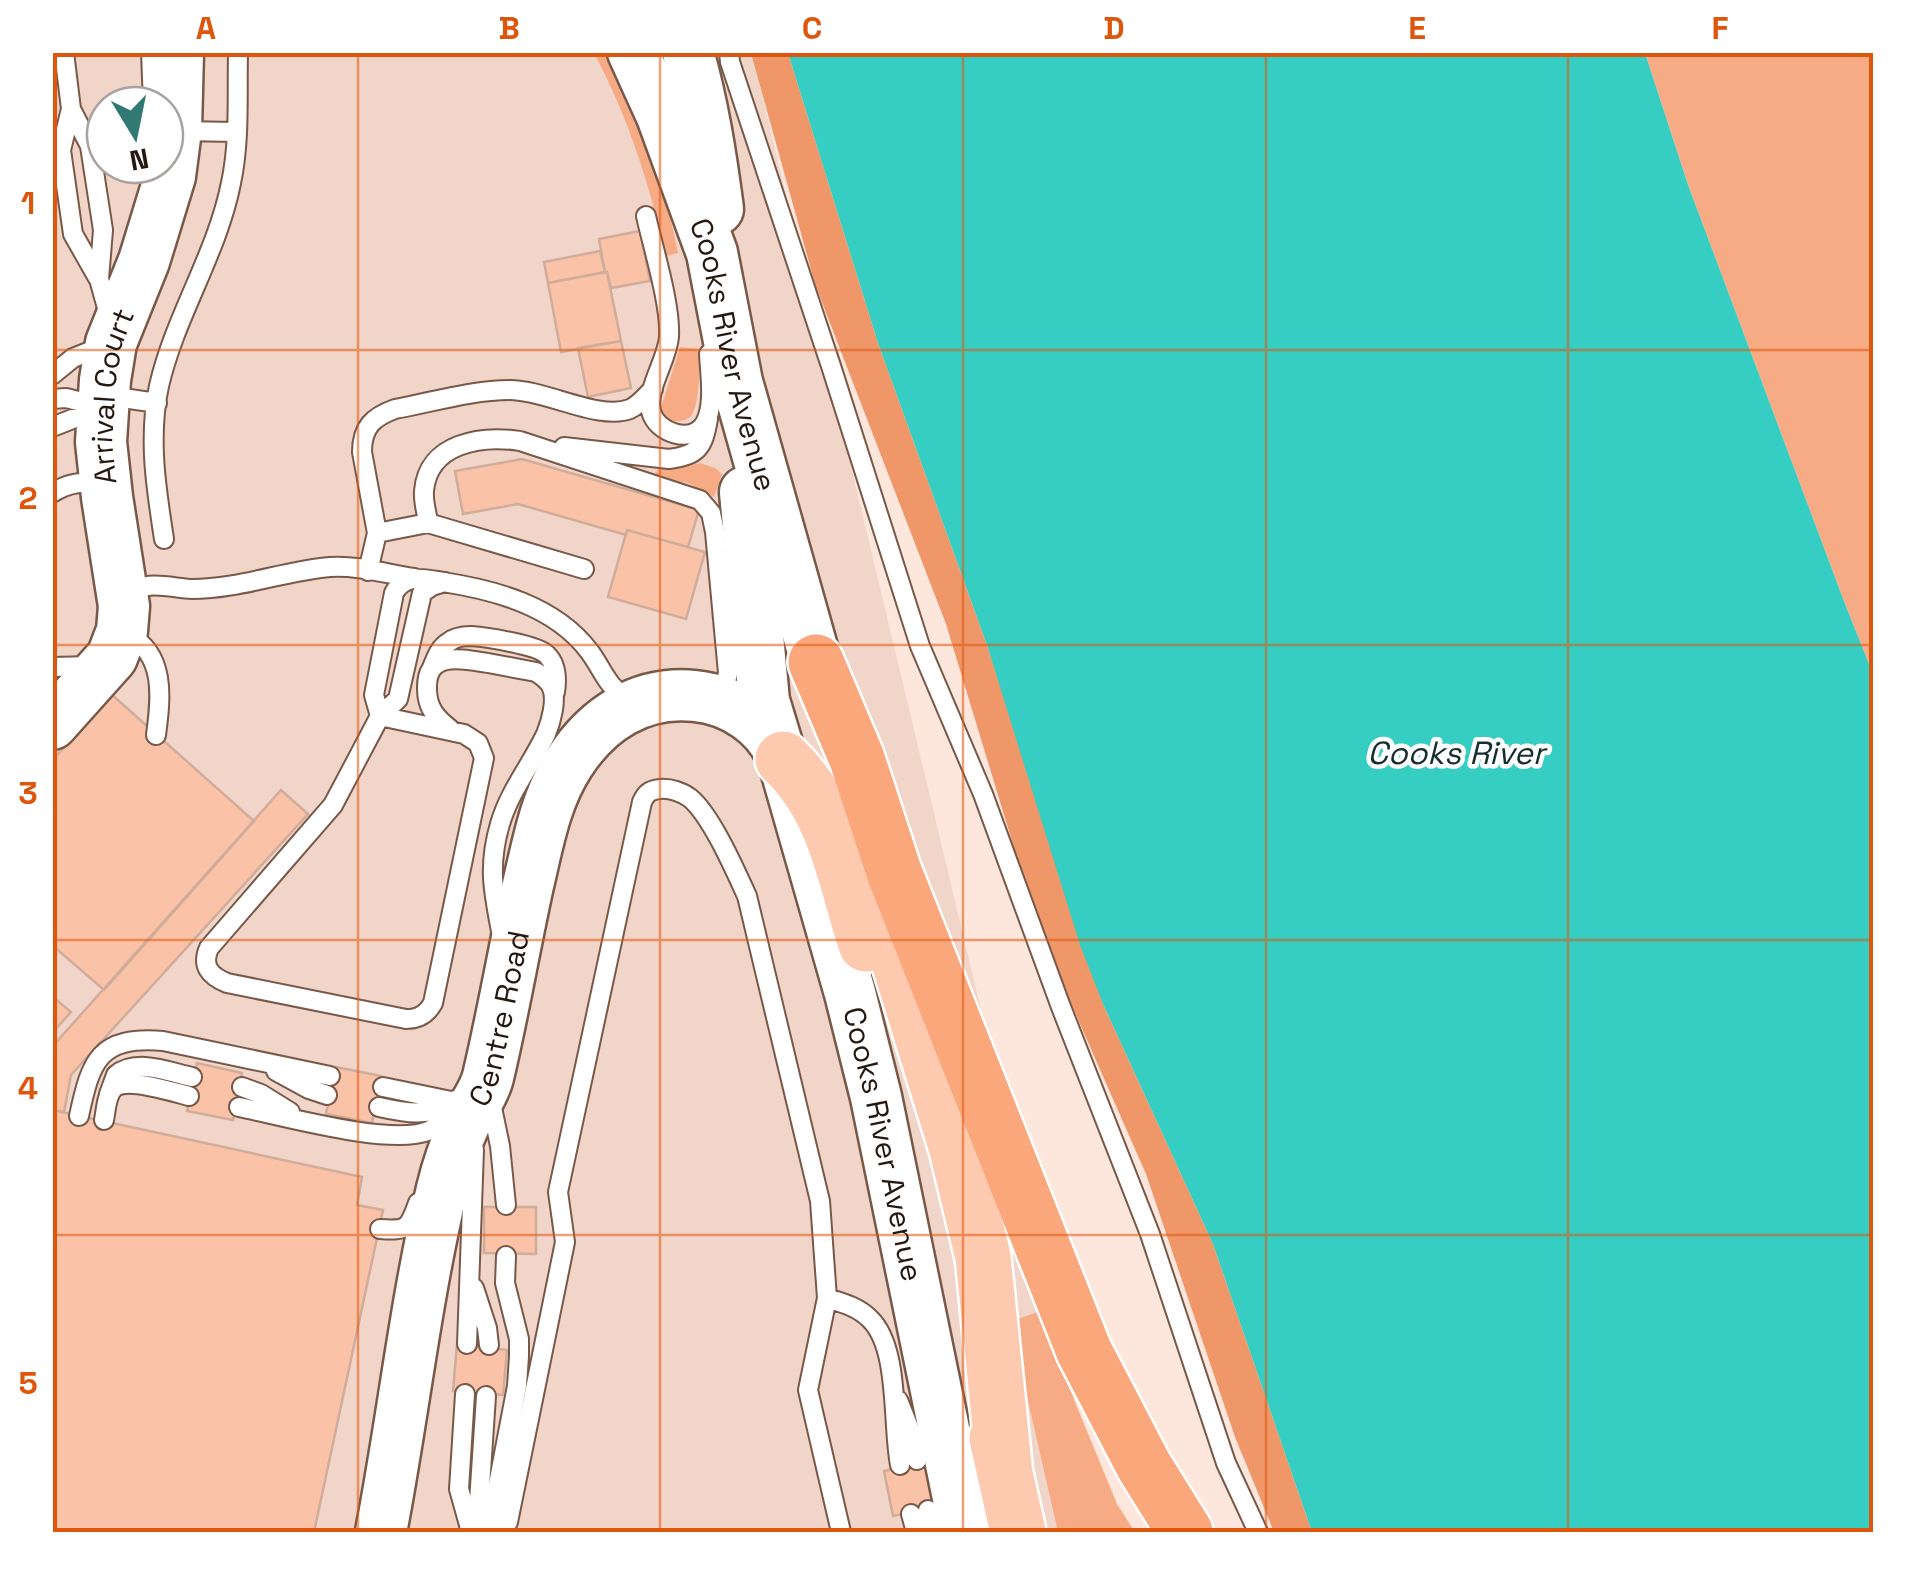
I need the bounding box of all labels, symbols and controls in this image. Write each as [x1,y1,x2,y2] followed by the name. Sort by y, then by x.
[196,8,216,48] text: A
[498,8,520,48] text: B
[802,8,822,48] text: C
[1103,8,1125,48] text: D
[1408,8,1426,48] text: E
[1711,8,1729,48] text: F
[85,85,185,185] north arrow
[127,140,152,179] text: N
[21,183,35,223] text: 1
[681,212,786,496] street label: Cooks River Avenue
[81,302,143,487] street label: Arrival Court
[18,478,38,518] text: 2
[1367,733,1548,773] water label: Cooks River
[18,773,38,813] text: 3
[459,927,538,1113] street label: Centre Road
[835,1003,933,1285] street label: Cooks River Avenue
[18,1068,38,1108] text: 4
[18,1363,38,1403] text: 5

